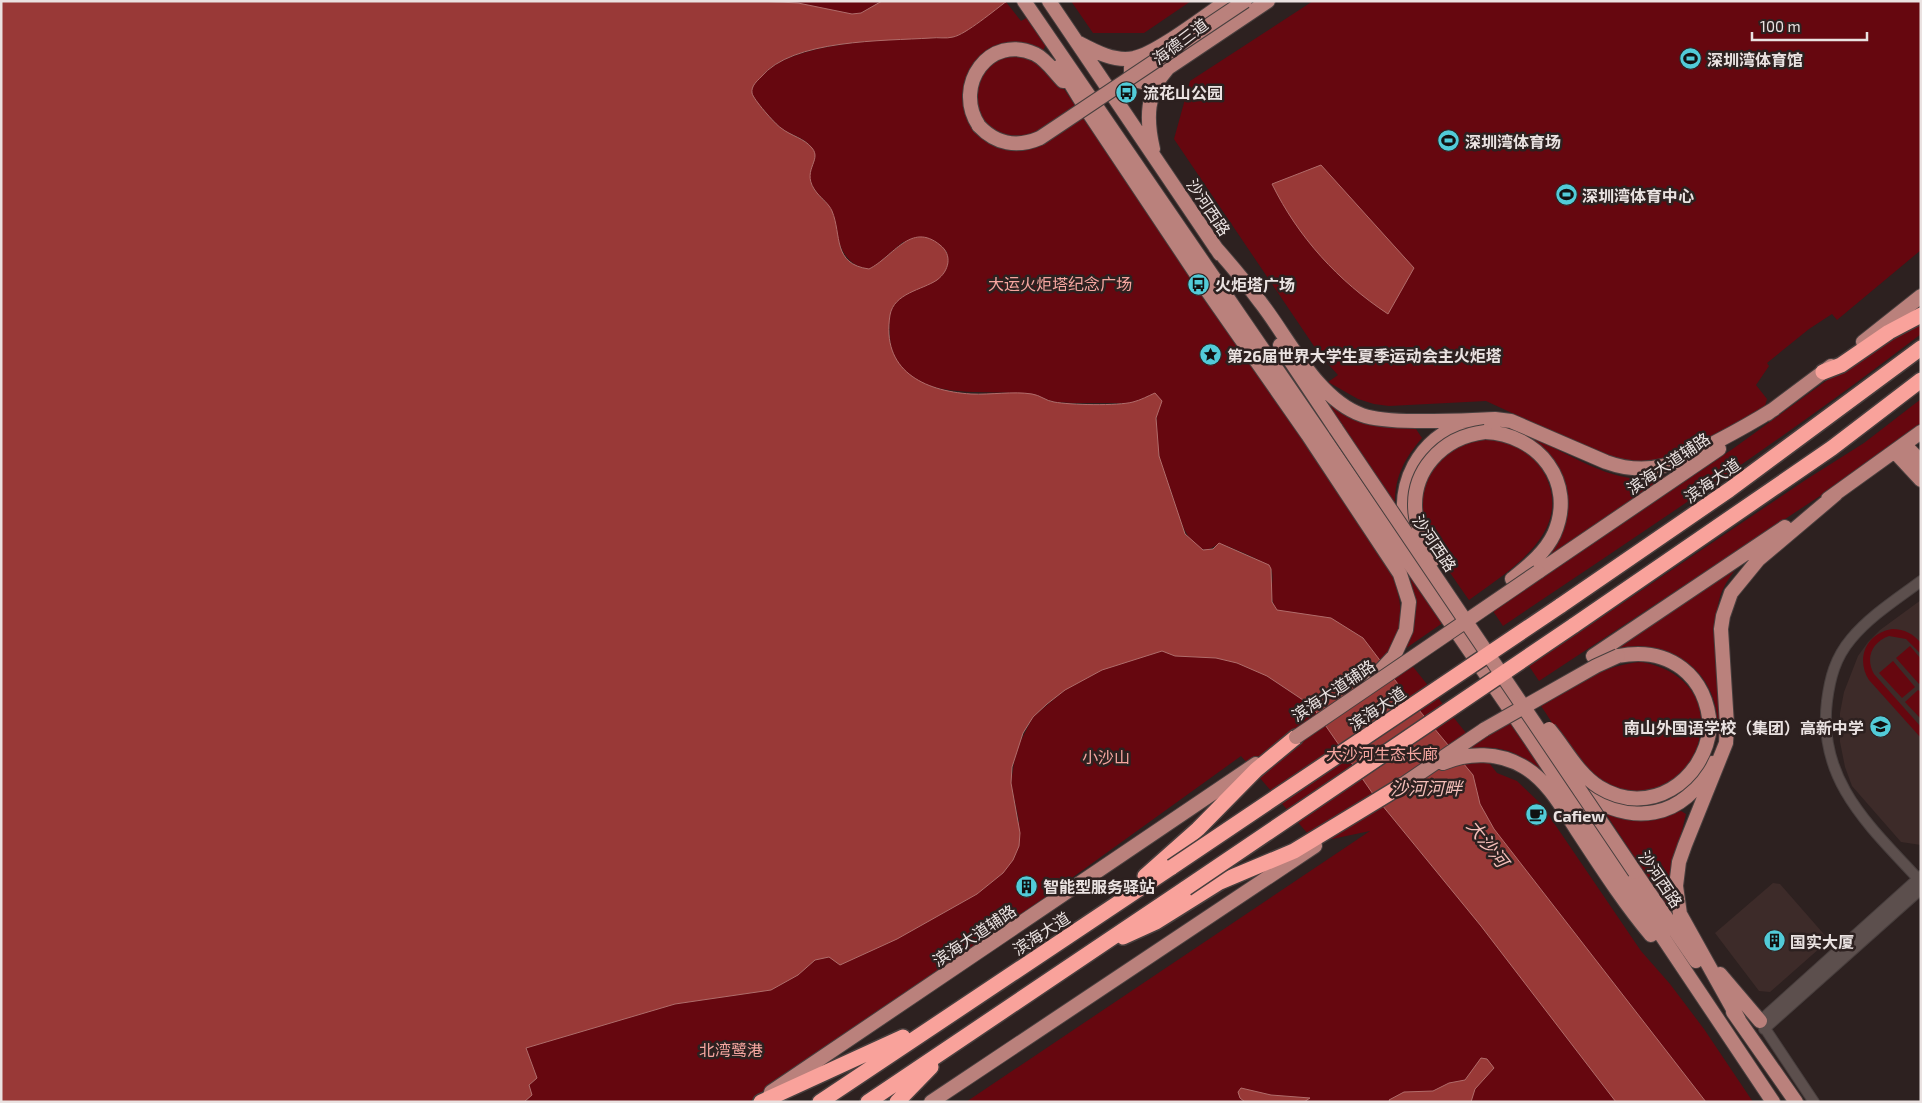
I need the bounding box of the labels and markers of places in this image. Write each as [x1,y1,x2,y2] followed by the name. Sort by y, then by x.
[1679,47,1703,71] sports icon: 深圳湾体育馆
[1707,50,1803,69] place label: 深圳湾体育馆
[1115,80,1139,104] bus stop icon: 流花山公园
[1143,83,1223,102] place label: 流花山公园
[1437,129,1461,153] sports icon: 深圳湾体育场
[1465,132,1561,151] place label: 深圳湾体育场
[1554,183,1578,207] sports icon: 深圳湾体育中心
[1582,186,1694,205] place label: 深圳湾体育中心
[1187,272,1211,296] bus stop icon: 火炬塔广场
[1215,275,1295,294] place label: 火炬塔广场
[1199,343,1223,367] place icon: 第26届世界大学生夏季运动会主火炬塔
[1227,346,1502,365] place label: 第26届世界大学生夏季运动会主火炬塔
[1868,715,1892,739] school or university icon: 南山外国语学校（集团）高新中学
[1624,718,1864,737] place label: 南山外国语学校（集团）高新中学
[1525,803,1549,827] cafe icon: Cafiew
[1553,806,1605,825] place label: Cafiew
[1015,874,1039,898] building icon: 智能型服务驿站
[1043,877,1155,896] place label: 智能型服务驿站
[1762,929,1786,953] building icon: 国实大厦
[1790,932,1854,951] place label: 国实大厦

